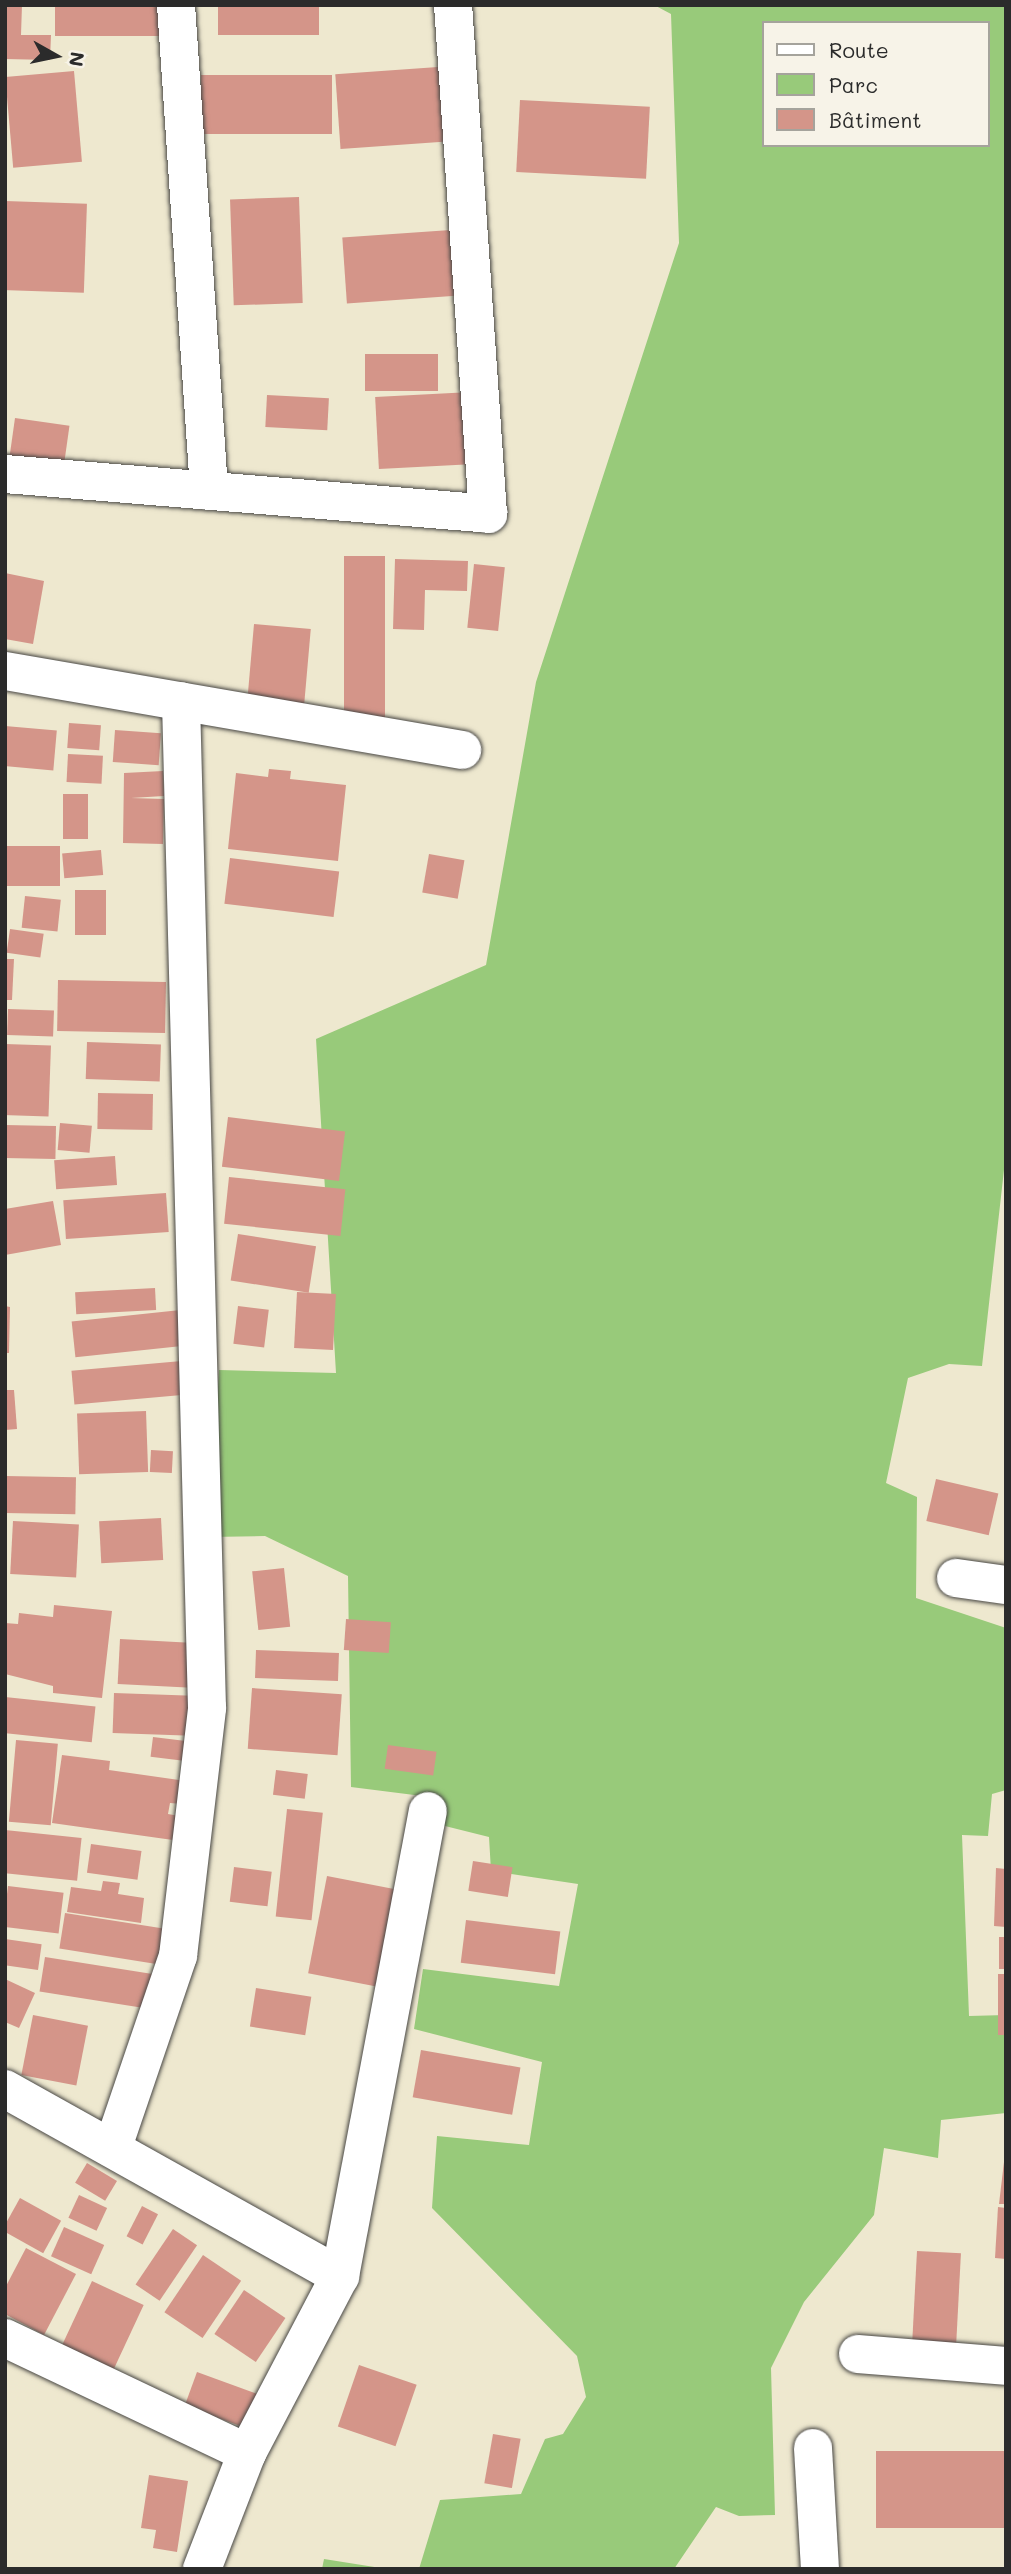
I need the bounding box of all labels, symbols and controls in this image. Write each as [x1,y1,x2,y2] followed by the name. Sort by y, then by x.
[21,21,91,91] north arrow
[762,21,990,147] legend
[829,36,889,63] text: Route
[64,50,91,68] text: N
[829,71,878,98] text: Parc
[829,106,921,133] text: Bâtiment

